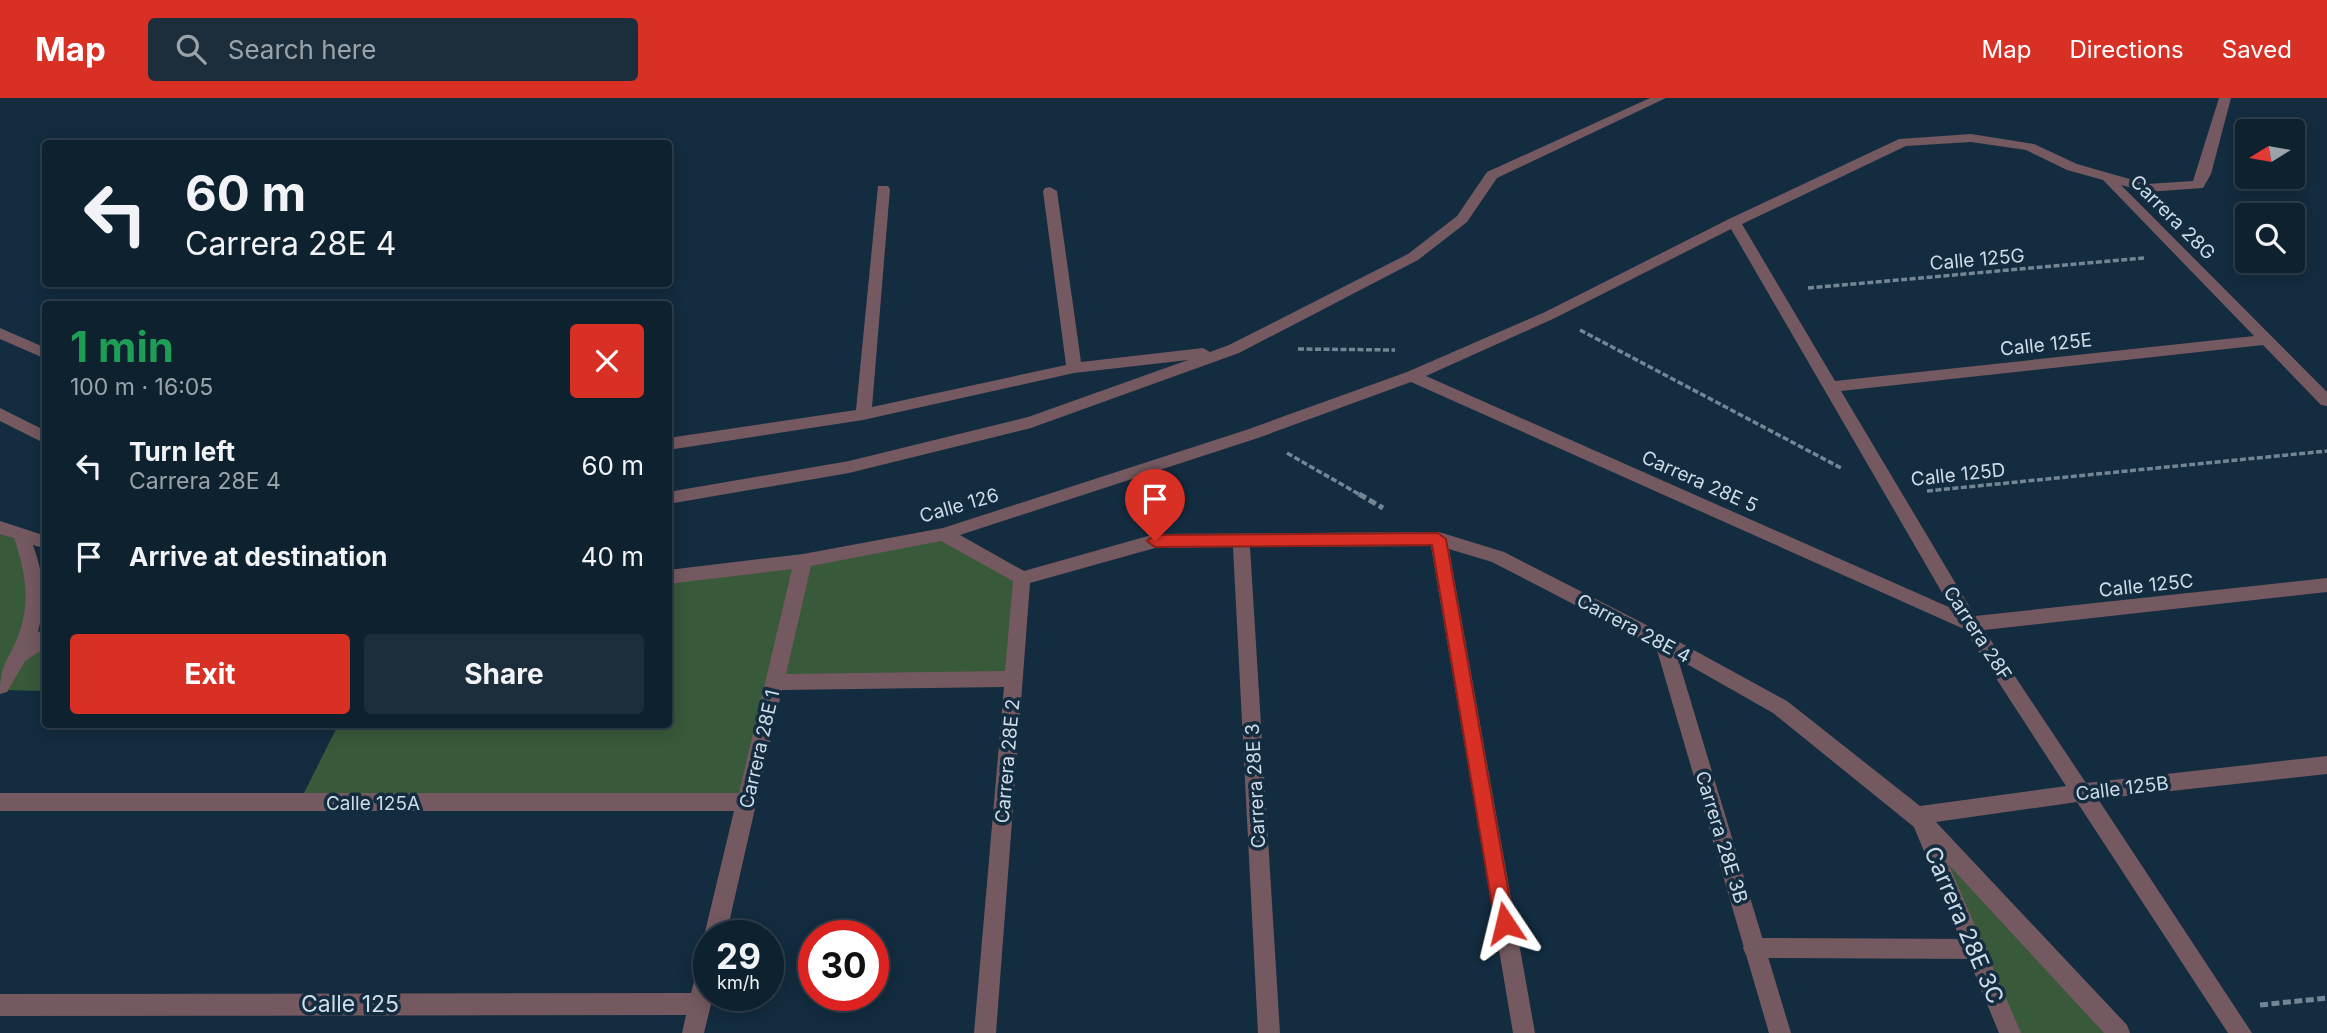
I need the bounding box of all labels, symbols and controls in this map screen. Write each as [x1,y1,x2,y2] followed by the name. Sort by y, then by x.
[148,18,638,81] search box
[35,29,106,69] text: Map
[172,30,210,68] icon: search
[228,34,376,65] text: Search here
[1982,35,2031,64] text: Map
[2069,35,2184,64] text: Directions
[2222,35,2292,64] text: Saved
[2235,119,2305,189] north arrow
[2235,119,2305,273] map controls
[185,164,306,223] text: 60 m
[70,168,161,259] icon: left
[2125,170,2220,265] street label: Carrera 28G
[2235,203,2305,273] button: search
[185,224,396,263] text: Carrera 28E 4
[1929,244,2025,275] street label: Calle 125G
[70,321,174,372] text: 1 min
[570,324,644,398] button: close
[1999,328,2093,361] street label: Calle 125E
[70,373,213,401] text: 100 m · 16:05
[129,436,235,467] text: Turn left
[1638,446,1761,517] street label: Carrera 28E 5
[70,447,108,485] icon: left
[581,450,644,481] text: 60 m
[1910,458,2006,491] street label: Calle 125D
[129,467,281,495] text: Carrera 28E 4
[1125,469,1185,541] pin
[1136,480,1174,518] icon: arrive
[917,483,1001,528] street label: Calle 126
[70,538,108,576] icon: arrive
[129,541,388,572] text: Arrive at destination
[581,541,644,572] text: 40 m
[2098,569,2194,602] street label: Calle 125C
[1939,582,2017,685] street label: Carrera 28F
[1573,589,1695,668] street label: Carrera 28E 4
[70,634,350,714] button: Exit
[364,634,644,714] button: Share
[735,688,784,811] street label: Carrera 28E 1
[991,698,1024,824] street label: Carrera 28E 2
[1241,723,1270,849] street label: Carrera 28E 3
[1690,768,1753,906] street label: Carrera 28E 3B
[2074,771,2170,806] street label: Calle 125B
[326,792,420,815] street label: Calle 125A
[1918,842,2010,1008] street label: Carrera 28E 3C
[1468,886,1542,960] position arrow
[798,920,889,1011] speed limit sign: 30
[716,935,761,977] text: 29
[717,972,760,993] text: km/h
[301,990,399,1018] street label: Calle 125

